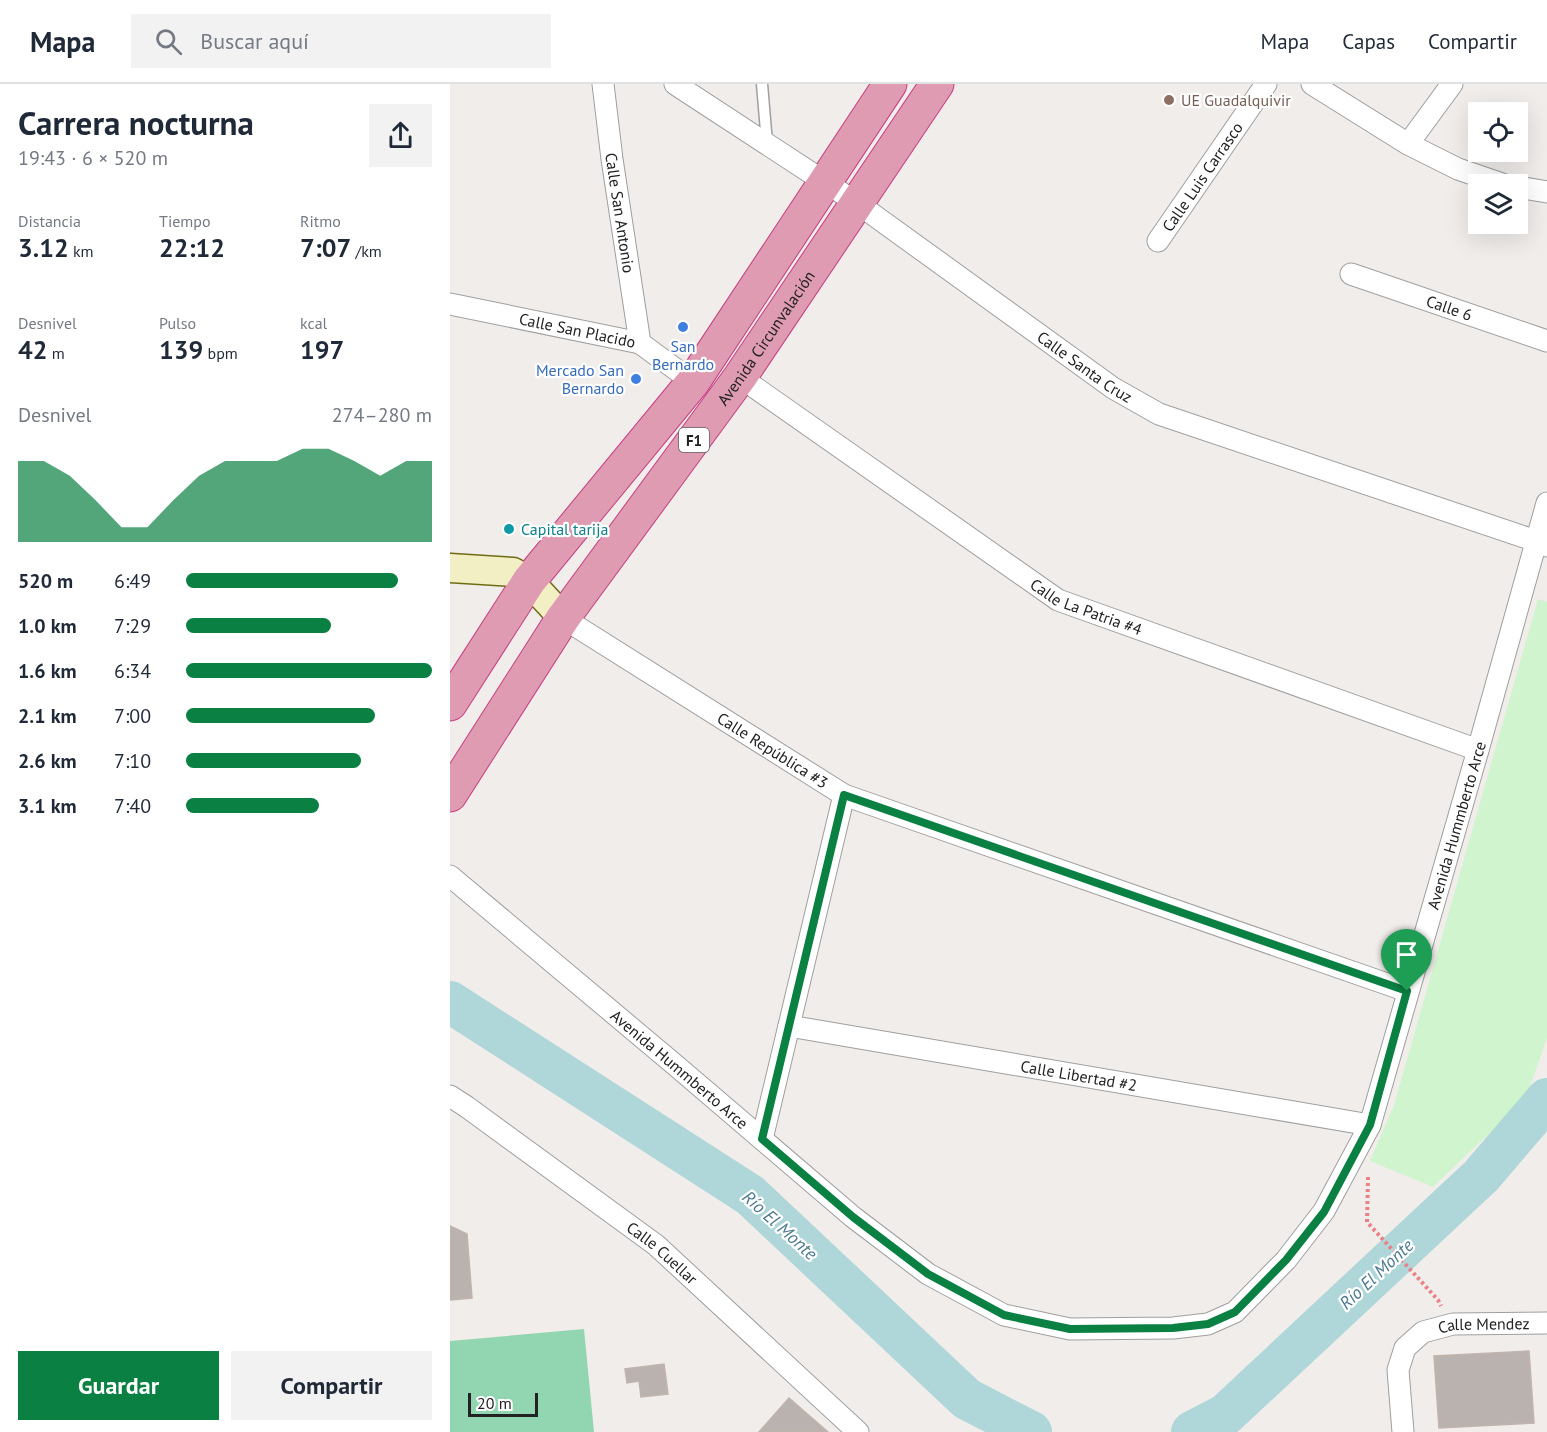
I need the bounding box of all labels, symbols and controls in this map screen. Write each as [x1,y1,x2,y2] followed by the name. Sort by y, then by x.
[131,14,551,68] search box
[30,23,95,60] text: Mapa
[152,25,185,58] icon: search
[200,27,309,55] text: Buscar aquí
[1261,28,1309,55] text: Mapa
[1342,28,1395,55] text: Capas
[1428,28,1517,55] text: Compartir
[1181,90,1291,110] place label: UE Guadalquivir
[1162,93,1176,107] marker: UE Guadalquivir
[18,101,254,144] text: Carrera nocturna
[1468,102,1528,234] map controls
[1468,102,1528,162] button: locate
[369,104,432,167] button: share
[1158,118,1247,235] street label: Calle Luis Carrasco
[18,145,168,171] text: 19:43 · 6 × 520 m
[601,152,639,274] street label: Calle San Antonio
[1468,174,1528,234] button: layers
[18,211,81,231] text: Distancia
[159,211,211,231] text: Tiempo
[300,211,341,231] text: Ritmo
[18,231,69,264] text: 3.12
[159,231,225,264] text: 22:12
[300,231,351,264] text: 7:07
[69,241,94,261] text: km
[351,241,382,261] text: /km
[713,266,819,409] street label: Avenida Circunvalación
[1424,291,1475,325] street label: Calle 6
[517,308,637,352] street label: Calle San Placido
[18,313,77,333] text: Desnivel
[159,313,196,333] text: Pulso
[300,313,327,333] text: kcal
[676,320,690,334] marker: San Bernardo
[1033,327,1136,407] street label: Calle Santa Cruz
[18,333,47,366] text: 42
[159,333,203,366] text: 139
[300,333,344,366] text: 197
[652,336,714,374] place label: San Bernardo
[47,343,65,363] text: m
[203,343,238,363] text: bpm
[536,360,624,398] place label: Mercado San Bernardo
[629,372,643,386] marker: Mercado San Bernardo
[18,402,91,428] text: Desnivel
[332,402,432,428] text: 274–280 m
[679,428,709,452] road number: F1
[521,519,608,539] place label: Capital tarija
[502,522,516,536] marker: Capital tarija
[18,568,73,594] text: 520 m
[114,568,151,594] text: 6:49
[1027,574,1145,639] street label: Calle La Patria #4
[18,613,77,639] text: 1.0 km
[114,613,151,639] text: 7:29
[18,658,77,684] text: 1.6 km
[114,658,151,684] text: 6:34
[18,703,77,729] text: 2.1 km
[114,703,151,729] text: 7:00
[714,708,832,793] street label: Calle República #3
[1423,739,1490,912] street label: Avenida Hummberto Arce
[18,748,77,774] text: 2.6 km
[114,748,151,774] text: 7:10
[18,793,77,819] text: 3.1 km
[114,793,151,819] text: 7:40
[1381,929,1432,991] pin
[1390,938,1423,971] icon: arrive
[607,1005,752,1133] street label: Avenida Hummberto Arce
[1019,1056,1138,1095] street label: Calle Libertad #2
[738,1185,823,1265] water label: Río El Monte
[623,1217,702,1289] street label: Calle Cuellar
[1334,1233,1418,1314] water label: Río El Monte
[1436,1313,1530,1338] street label: Calle Mendez
[18,1351,219,1420] button: Guardar
[231,1351,432,1420] button: Compartir
[468,1390,538,1418] scale bar
[477,1393,512,1413] text: 20 m

